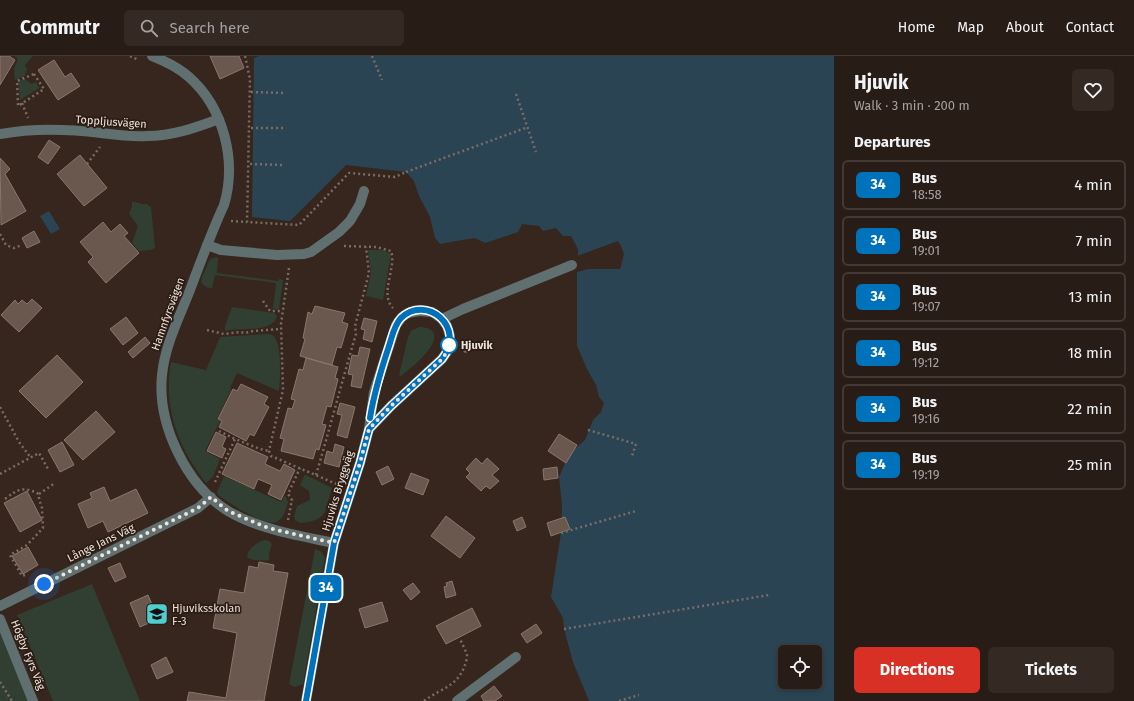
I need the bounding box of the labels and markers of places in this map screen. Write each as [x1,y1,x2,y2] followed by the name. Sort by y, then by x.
[440,336,458,354] marker: Hjuvik
[461,339,493,352] place label: Hjuvik
[144,601,170,627] school or university icon: Hjuviksskolan F-3
[172,602,241,628] place label: Hjuviksskolan F-3

